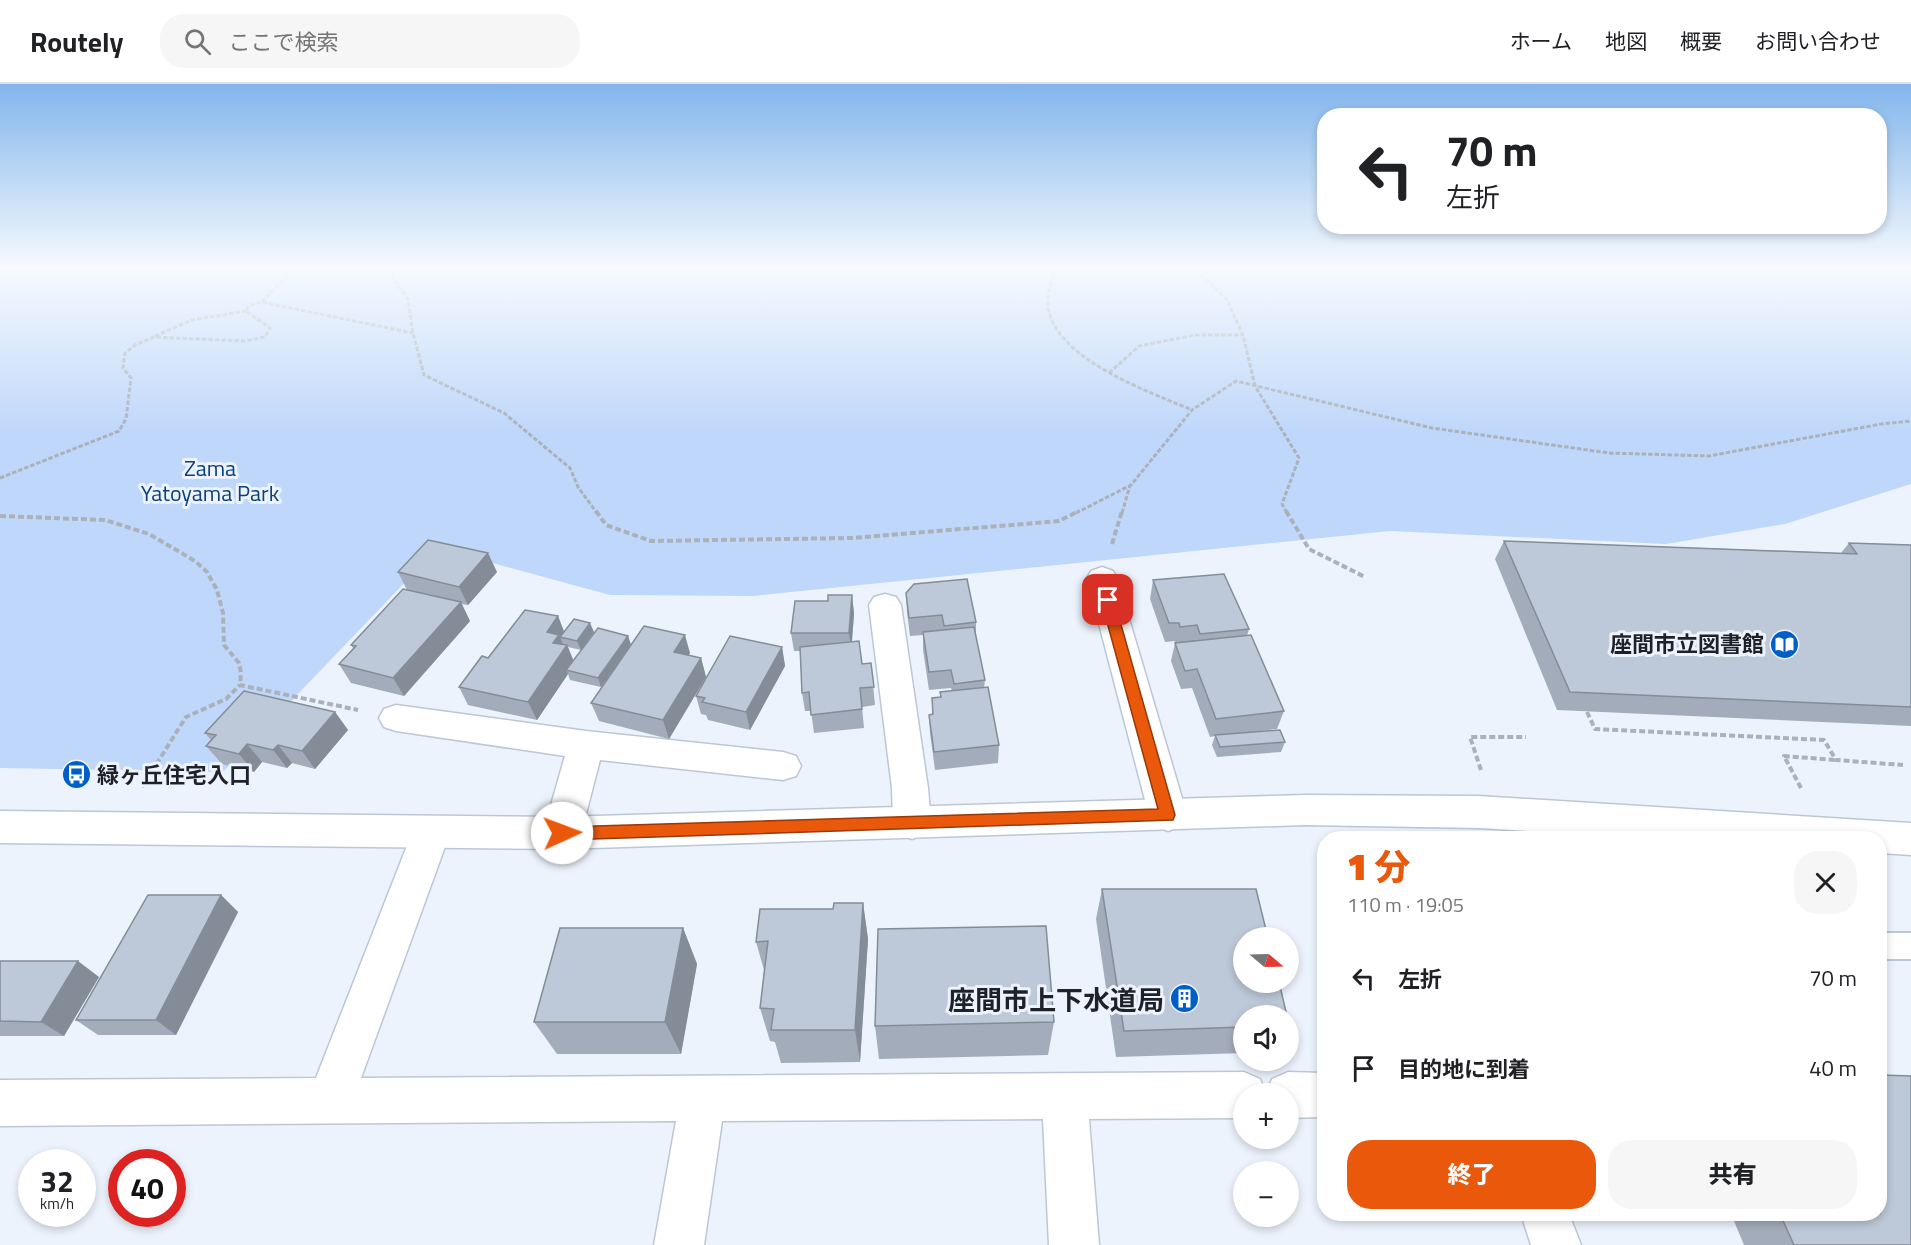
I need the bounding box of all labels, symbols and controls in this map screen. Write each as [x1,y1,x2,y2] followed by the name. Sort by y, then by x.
[160,14,580,68] search box
[30,20,124,63] text: Routely
[181,25,214,58] icon: search
[229,25,339,59] text: ここで検索
[1510,25,1572,57] text: ホーム
[1605,25,1647,57] text: 地図
[1680,25,1722,57] text: 概要
[1755,25,1881,57] text: お問い合わせ
[1446,118,1538,182] text: 70 m
[1347,132,1425,210] icon: left
[1446,176,1500,217] text: 左折
[141,451,280,510] park label: Zama Yatoyama Park
[1082,574,1133,625] pin
[1091,583,1124,616] icon: arrive
[1610,627,1764,661] place label: 座間市立図書館
[1769,628,1801,660] library icon: 座間市立図書館
[97,758,251,792] place label: 緑ヶ丘住宅入口
[60,759,92,791] bus stop icon: 緑ヶ丘住宅入口
[530,801,594,865] position arrow
[1347,839,1411,894] text: 1 分
[1794,851,1857,914] button: close
[1347,889,1464,920] text: 110 m · 19:05
[1233,927,1299,993] north arrow
[1233,927,1299,1227] map controls
[1809,961,1857,995] text: 70 m
[1347,962,1380,995] icon: left
[1398,962,1442,996] text: 左折
[948,979,1164,1020] place label: 座間市上下水道局
[1169,983,1201,1015] building icon: 座間市上下水道局
[1233,1005,1299,1071] button: sound
[1809,1051,1857,1085] text: 40 m
[1347,1052,1380,1085] icon: arrive
[1398,1052,1530,1086] text: 目的地に到着
[1233,1083,1299,1149] button: +
[1347,1140,1596,1209] button: 終了
[1608,1140,1857,1209] button: 共有
[108,1149,186,1227] speed limit sign: 40
[40,1158,74,1204] text: 32
[1233,1161,1299,1227] button: −
[40,1192,74,1215] text: km/h

